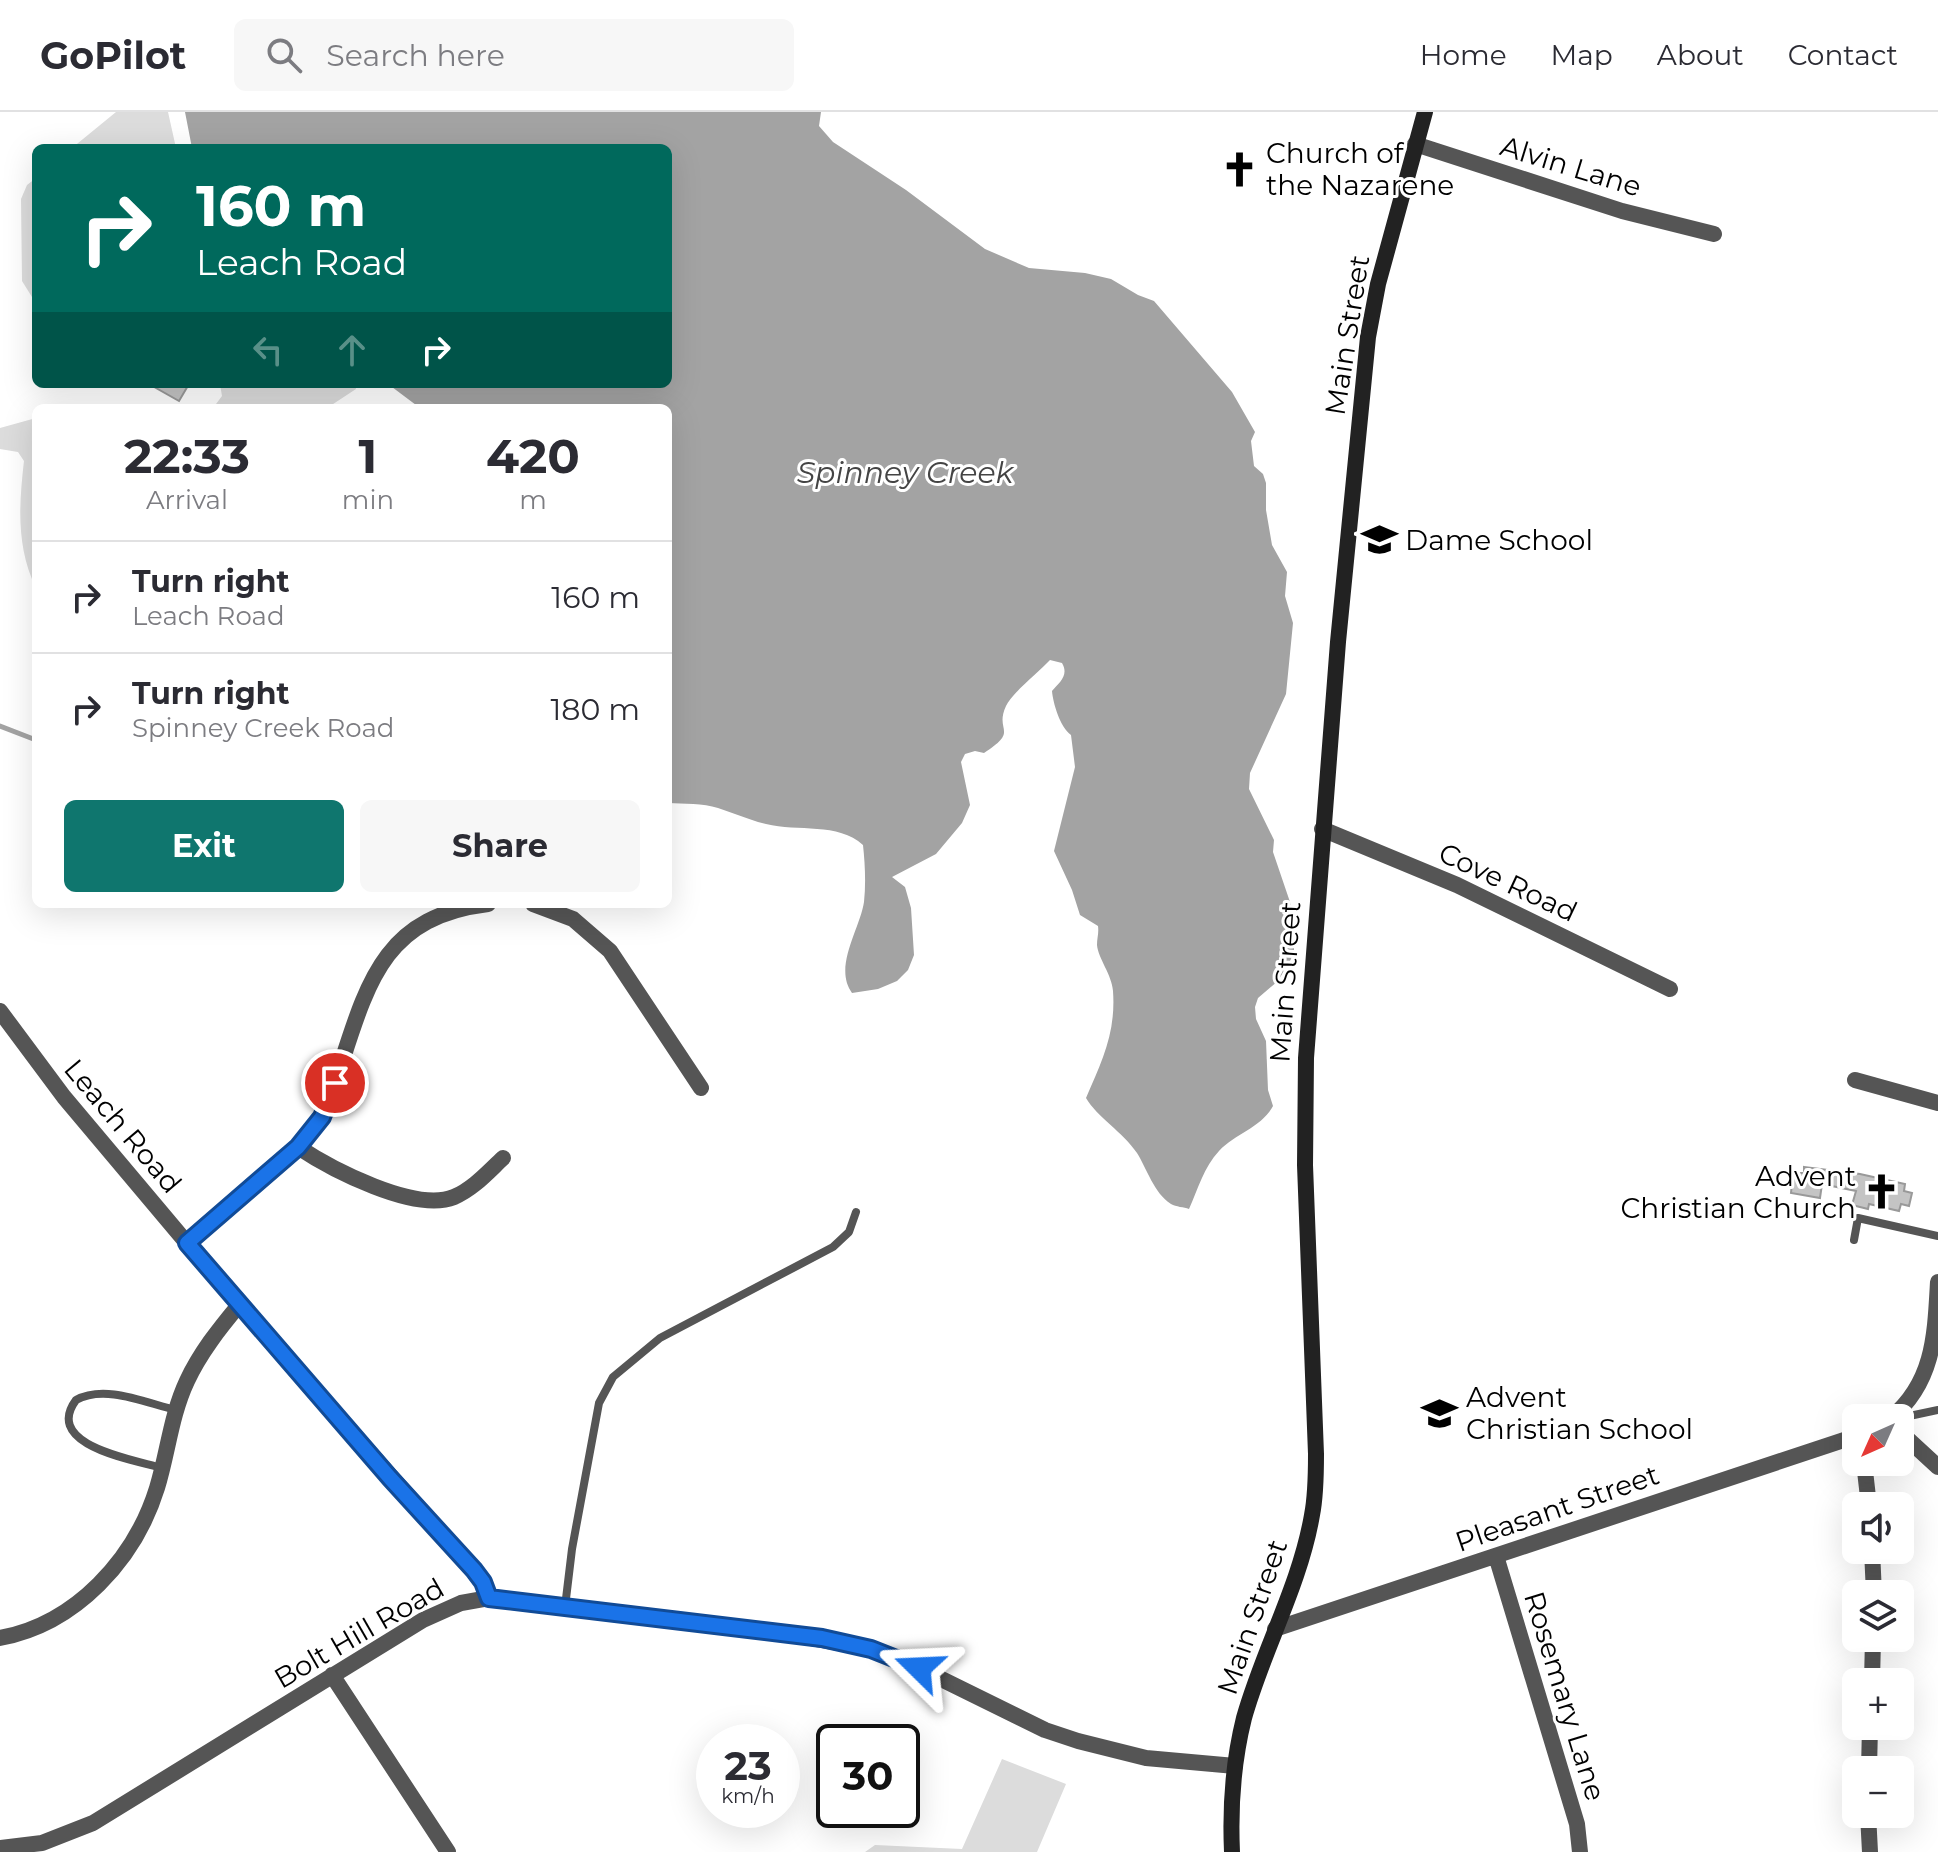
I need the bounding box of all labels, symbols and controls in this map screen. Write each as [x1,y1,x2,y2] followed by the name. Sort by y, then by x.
[234,19,794,91] search box
[40,32,186,79] text: GoPilot
[262,33,306,77] icon: search
[326,37,505,74] text: Search here
[1420,38,1507,72] text: Home
[1551,38,1613,72] text: Map
[1657,38,1744,72] text: About
[1788,38,1898,72] text: Contact
[1496,128,1646,204] street label: Alvin Lane
[1266,136,1454,202] place label: Church of the Nazarene
[1221,150,1259,188] church icon: Church of the Nazarene
[196,172,366,240] text: 160 m
[64,176,168,280] icon: right
[196,240,407,284] text: Leach Road
[1318,252,1376,418] street label: Main Street
[246,328,290,372] icon: left
[330,328,374,372] icon: ahead
[414,328,458,372] icon: right
[124,427,250,485] text: 22:33
[358,427,377,485] text: 1
[486,427,580,485] text: 420
[797,454,1015,491] water label: Spinney Creek
[146,484,228,516] text: Arrival
[342,484,394,516] text: min
[519,484,547,516] text: m
[1360,521,1398,559] school or university icon: Dame School
[1405,523,1593,557] place label: Dame School
[132,563,289,600] text: Turn right
[64,575,108,619] icon: right
[551,579,640,616] text: 160 m
[132,600,285,632] text: Leach Road
[132,675,289,712] text: Turn right
[64,687,108,731] icon: right
[550,691,640,728] text: 180 m
[132,712,394,744] text: Spinney Creek Road
[64,800,344,892] button: Exit
[360,800,640,892] button: Share
[1433,835,1583,929] street label: Cove Road
[1262,900,1308,1064] street label: Main Street
[301,1049,369,1117] pin
[57,1052,189,1200] street label: Leach Road
[313,1061,357,1105] icon: arrive
[1620,1159,1856,1225] place label: Advent Christian Church
[1863,1173,1901,1211] church icon: Advent Christian Church
[1466,1380,1693,1446] place label: Advent Christian School
[1421,1394,1459,1432] school or university icon: Advent Christian School
[1842,1404,1914,1476] north arrow
[1842,1404,1914,1828] map controls
[1451,1457,1663,1559] street label: Pleasant Street
[1842,1492,1914,1564] button: sound
[1210,1535,1294,1699] street label: Main Street
[268,1571,450,1695] street label: Bolt Hill Road
[1842,1580,1914,1652] button: layers
[1517,1587,1613,1805] street label: Rosemary Lane
[877,1626,961,1710] position arrow
[1842,1668,1914,1740] button: +
[816,1724,920,1828] speed limit sign: 30
[724,1741,772,1790] text: 23
[1842,1756,1914,1828] button: −
[721,1784,775,1808] text: km/h

